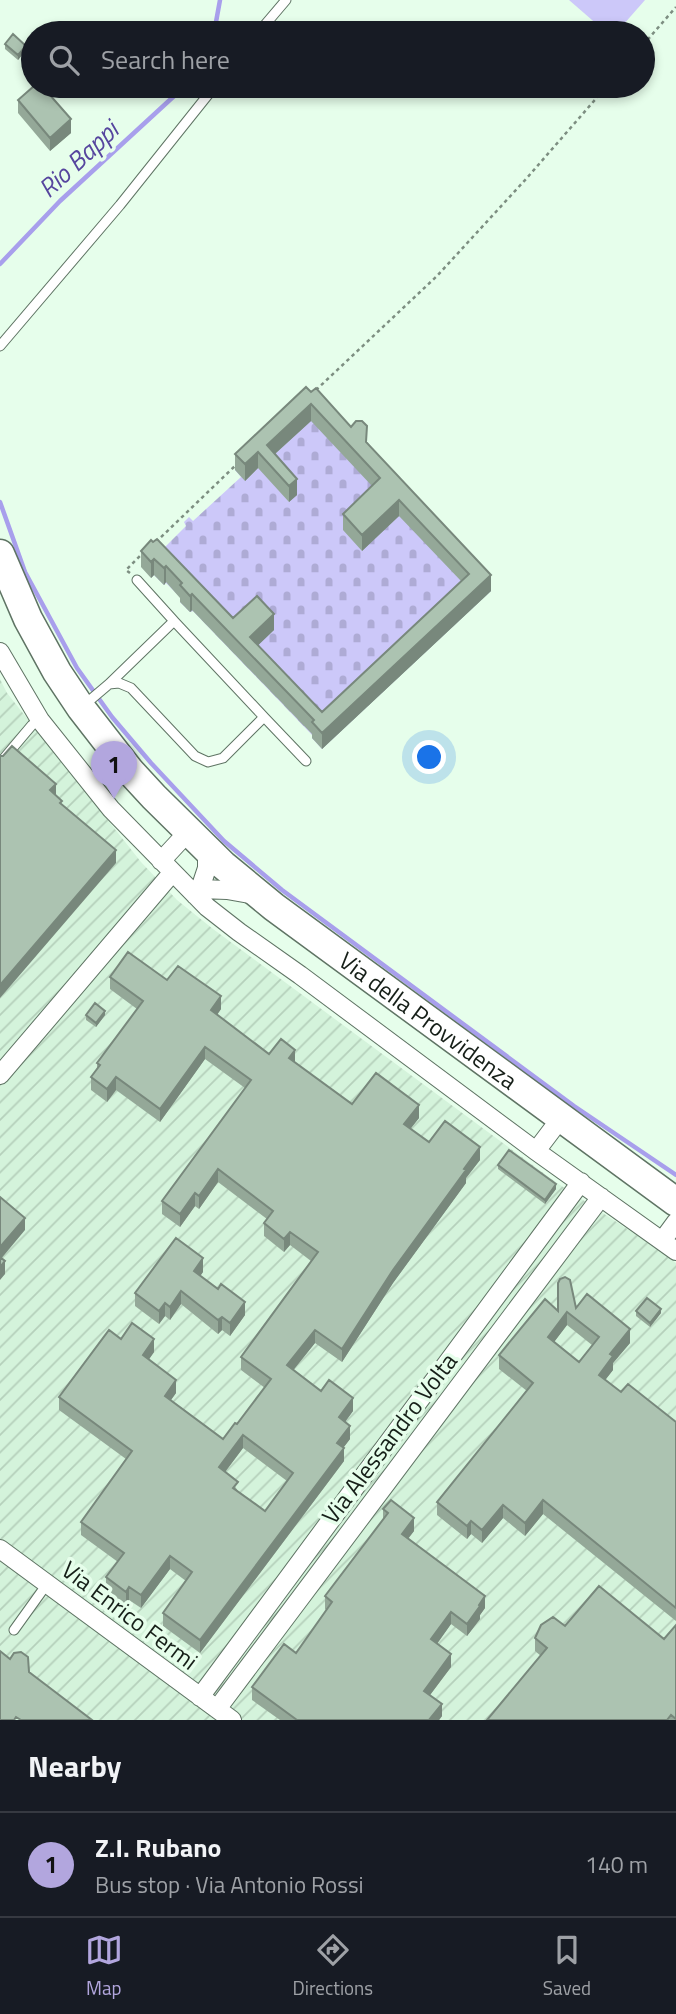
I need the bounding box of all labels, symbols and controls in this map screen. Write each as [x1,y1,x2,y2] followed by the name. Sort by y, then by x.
[21,21,655,98] search box
[101,40,230,79] text: Search here
[45,41,83,79] icon: search
[29,110,129,207] water label: Rio Bappi
[412,740,446,774] your location
[91,741,137,799] pin: 1
[332,943,525,1098] street label: Via della Provvidenza
[313,1345,465,1531] street label: Via Alessandro Volta
[54,1552,206,1678] street label: Via Enrico Fermi
[28,1743,121,1789] text: Nearby
[95,1828,221,1867] text: Z.I. Rubano
[45,1847,57,1882] text: 1
[585,1847,648,1882] text: 140 m
[95,1867,364,1902] text: Bus stop · Via Antonio Rossi
[85,1931,123,2002] tab: Map
[293,1931,373,2002] tab: Directions
[543,1931,591,2002] tab: Saved

